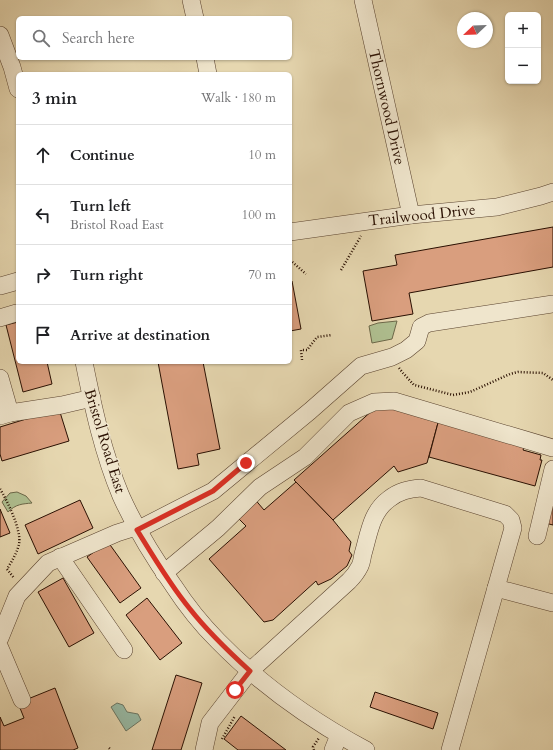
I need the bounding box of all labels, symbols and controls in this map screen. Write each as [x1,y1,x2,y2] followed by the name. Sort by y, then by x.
[457,12,493,48] north arrow
[505,12,541,84] map controls
[505,12,541,48] button: +
[16,16,292,60] search box
[30,27,52,49] icon: search
[62,28,135,48] text: Search here
[364,47,410,167] street label: Thornwood Drive
[505,48,541,84] button: −
[32,87,77,110] text: 3 min
[201,89,276,107] text: Walk · 180 m
[32,144,54,166] icon: ahead
[70,145,135,165] text: Continue
[248,146,276,164] text: 10 m
[70,196,131,216] text: Turn left
[367,199,477,231] street label: Trailwood Drive
[32,204,54,226] icon: left
[242,206,276,224] text: 100 m
[70,216,164,234] text: Bristol Road East
[32,264,54,286] icon: right
[70,265,143,285] text: Turn right
[248,266,276,284] text: 70 m
[32,324,54,346] icon: arrive
[70,325,210,345] text: Arrive at destination
[80,386,130,496] street label: Bristol Road East
[237,454,255,472] route end
[226,681,244,699] route start

